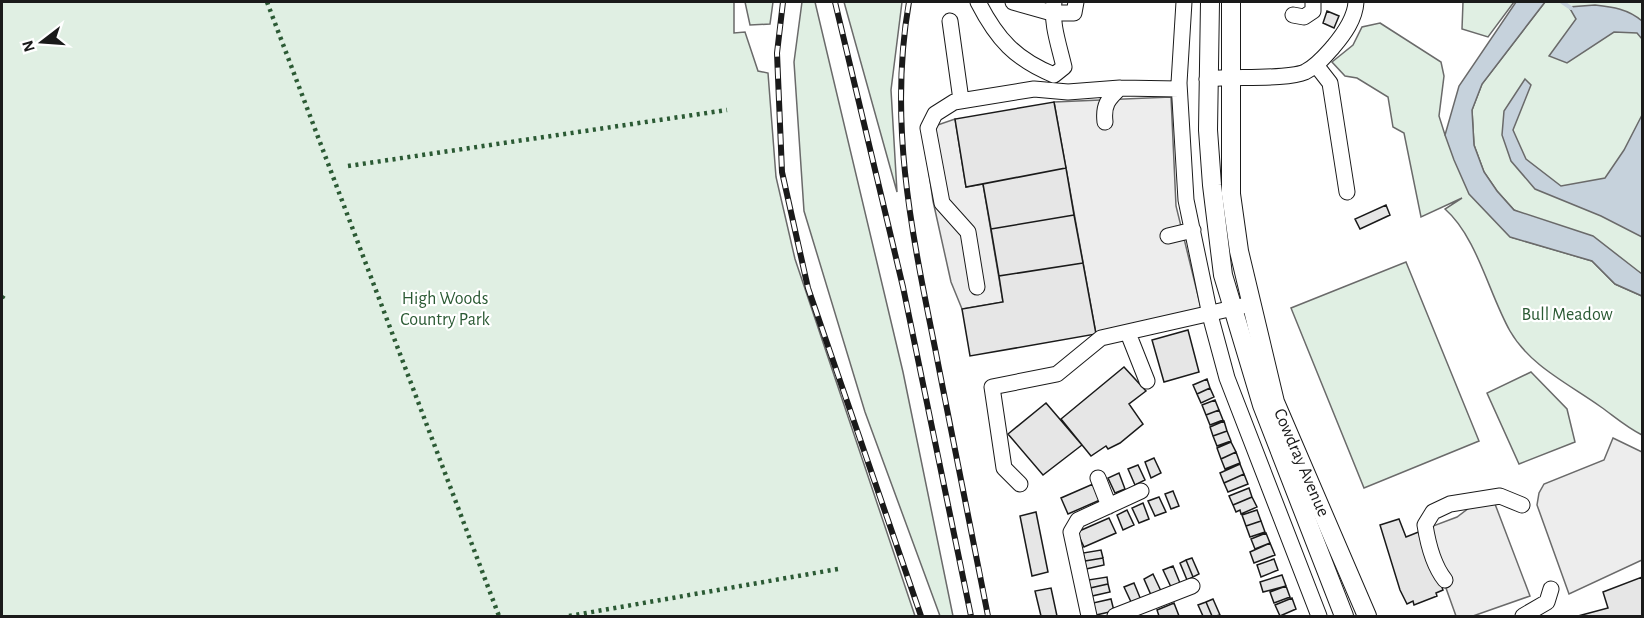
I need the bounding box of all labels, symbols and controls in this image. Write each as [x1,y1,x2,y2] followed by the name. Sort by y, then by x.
[12,12,72,72] north arrow
[19,38,38,54] text: N
[400,290,491,329] park label: High Woods Country Park
[1521,306,1613,324] park label: Bull Meadow
[1270,406,1332,520] street label: Cowdray Avenue

